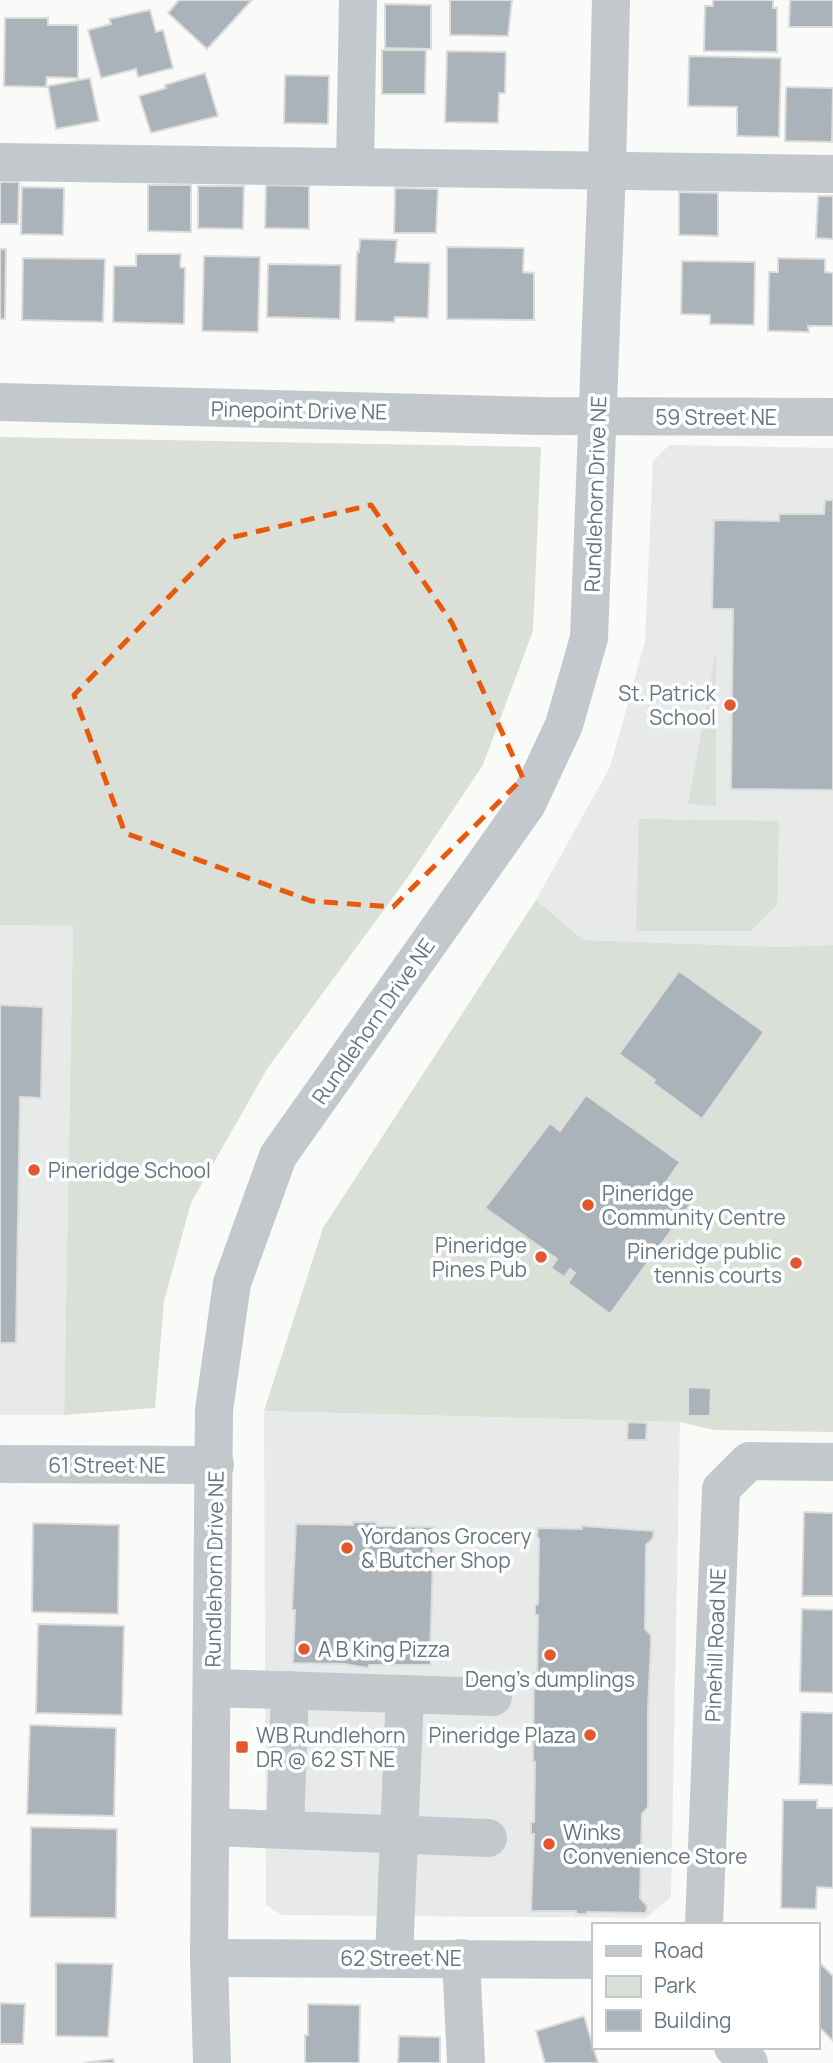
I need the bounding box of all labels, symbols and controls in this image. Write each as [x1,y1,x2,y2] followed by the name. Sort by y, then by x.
[211,394,387,426] street label: Pinepoint Drive NE
[578,395,612,593] street label: Rundlehorn Drive NE
[655,403,777,431] street label: 59 Street NE
[618,679,717,731] place label: St. Patrick School
[722,697,738,713] marker: St. Patrick School
[305,932,441,1110] street label: Rundlehorn Drive NE
[48,1156,211,1184] place label: Pineridge School
[26,1162,42,1178] marker: Pineridge School
[602,1179,786,1231] place label: Pineridge Community Centre
[580,1197,596,1213] marker: Pineridge Community Centre
[432,1231,527,1283] place label: Pineridge Pines Pub
[627,1237,782,1289] place label: Pineridge public tennis courts
[533,1249,549,1265] marker: Pineridge Pines Pub
[788,1255,804,1271] marker: Pineridge public tennis courts
[48,1451,166,1479] street label: 61 Street NE
[198,1471,230,1667] street label: Rundlehorn Drive NE
[361,1522,532,1574] place label: Yordanos Grocery & Butcher Shop
[339,1540,355,1556] marker: Yordanos Grocery & Butcher Shop
[698,1568,732,1722] street label: Pinehill Road NE
[318,1635,450,1663] place label: A B King Pizza
[296,1641,312,1657] marker: A B King Pizza
[542,1647,558,1663] marker: Deng's dumplings
[465,1665,635,1693] place label: Deng's dumplings
[256,1721,405,1773] place label: WB Rundlehorn DR @ 62 ST NE
[429,1721,576,1749] place label: Pineridge Plaza
[582,1727,598,1743] marker: Pineridge Plaza
[234,1739,250,1755] marker: WB Rundlehorn DR @ 62 ST NE
[563,1818,748,1870] place label: Winks Convenience Store
[541,1836,557,1852] marker: Winks Convenience Store
[592,1923,819,2049] legend
[654,1936,704,1964] text: Road
[340,1944,462,1972] street label: 62 Street NE
[654,1971,696,1999] text: Park
[654,2006,731,2034] text: Building

